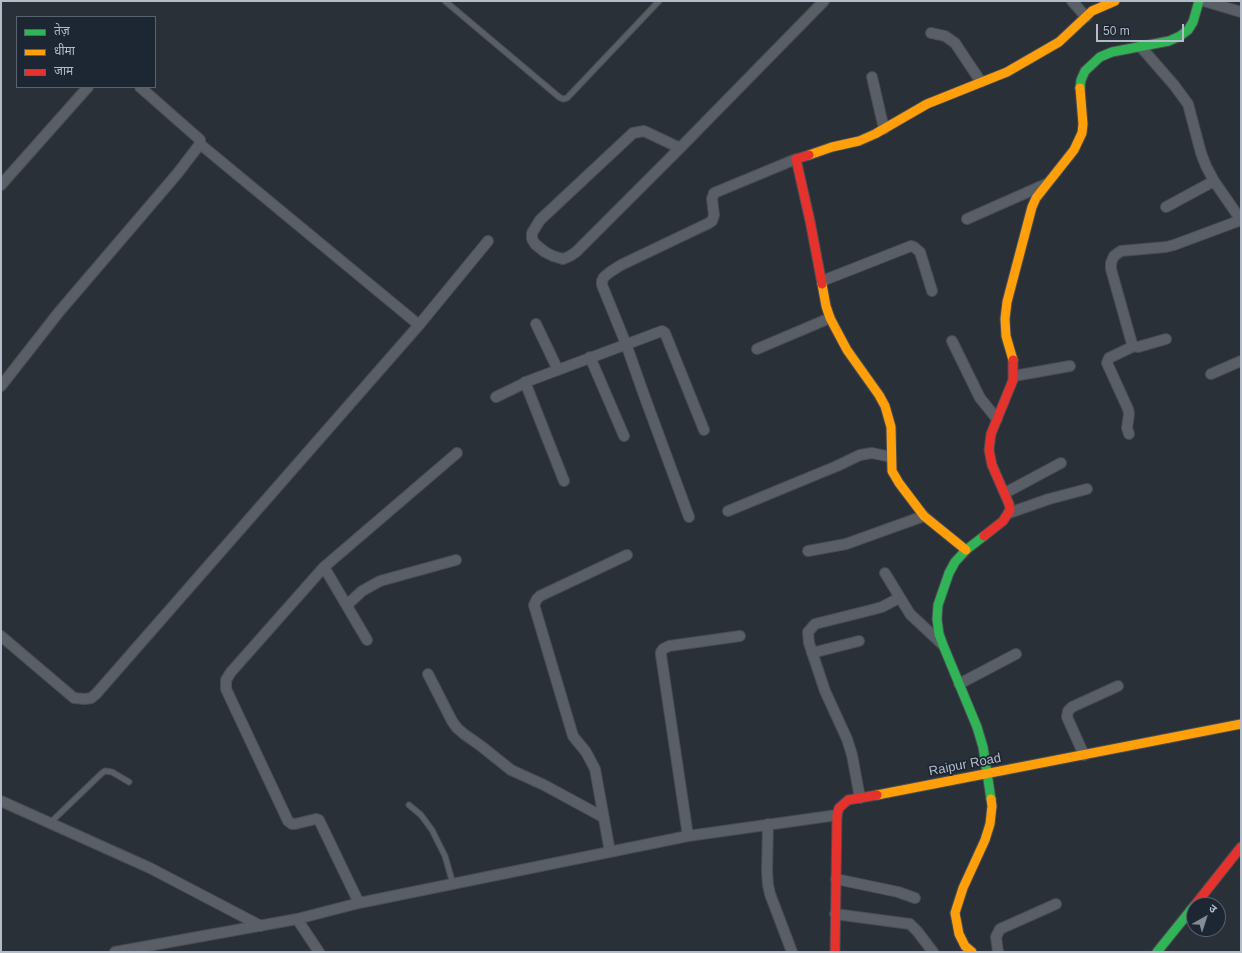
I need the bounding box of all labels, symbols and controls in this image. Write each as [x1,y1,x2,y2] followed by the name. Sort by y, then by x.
[16,16,156,88] legend
[1098,16,1186,42] scale bar
[54,24,70,38] text: तेज़
[1103,24,1130,38] text: 50 m
[54,44,75,58] text: धीमा
[54,64,73,78] text: जाम
[928,750,1002,780] street label: Raipur Road
[1186,897,1226,937] north arrow
[1207,902,1219,915] text: उ

